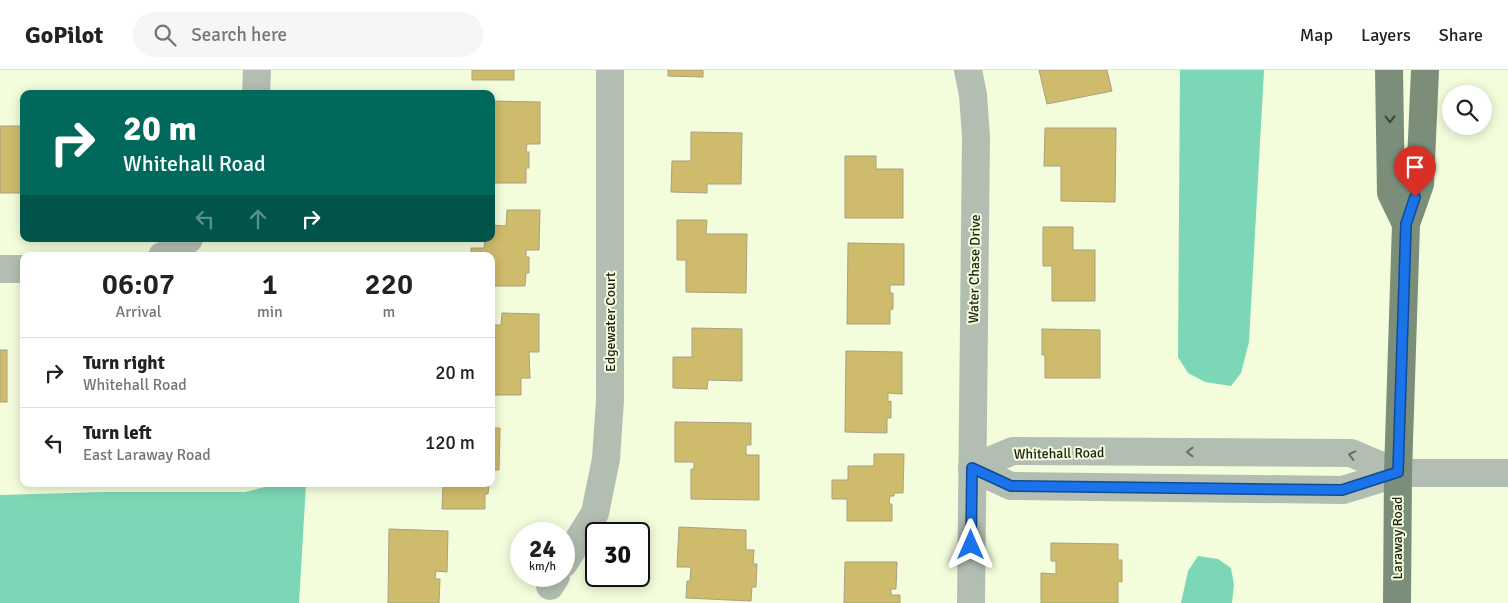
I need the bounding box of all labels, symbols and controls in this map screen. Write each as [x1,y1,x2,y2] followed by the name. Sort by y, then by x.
[133,12,483,57] search box
[25,20,103,50] text: GoPilot
[151,21,179,49] icon: search
[191,23,287,47] text: Search here
[1300,24,1333,46] text: Map
[1361,24,1411,46] text: Layers
[1439,24,1483,46] text: Share
[1442,85,1492,135] map controls
[1442,85,1492,135] button: search
[123,107,197,150] text: 20 m
[40,110,105,175] icon: right
[1385,115,1395,123] one-way arrow
[1394,146,1436,197] pin
[123,150,266,177] text: Whitehall Road
[1401,153,1429,181] icon: arrive
[191,205,219,233] icon: left
[244,205,272,233] icon: ahead
[297,205,325,233] icon: right
[965,214,984,324] street label: Water Chase Drive
[102,266,175,303] text: 06:07
[262,266,278,303] text: 1
[365,266,413,303] text: 220
[602,272,619,372] street label: Edgewater Court
[115,302,161,322] text: Arrival
[257,302,283,322] text: min
[382,302,395,322] text: m
[83,351,165,375] text: Turn right
[40,359,68,387] icon: right
[435,361,475,385] text: 20 m
[83,375,187,395] text: Whitehall Road
[83,421,152,445] text: Turn left
[40,429,68,457] icon: left
[425,431,475,455] text: 120 m
[1013,444,1105,463] street label: Whitehall Road
[83,445,211,465] text: East Laraway Road
[1186,447,1194,458] one-way arrow
[1348,450,1357,461] one-way arrow
[1389,497,1406,579] street label: Laraway Road
[944,518,996,570] position arrow
[585,522,650,587] speed limit sign: 30
[529,533,556,564] text: 24
[529,559,556,574] text: km/h

